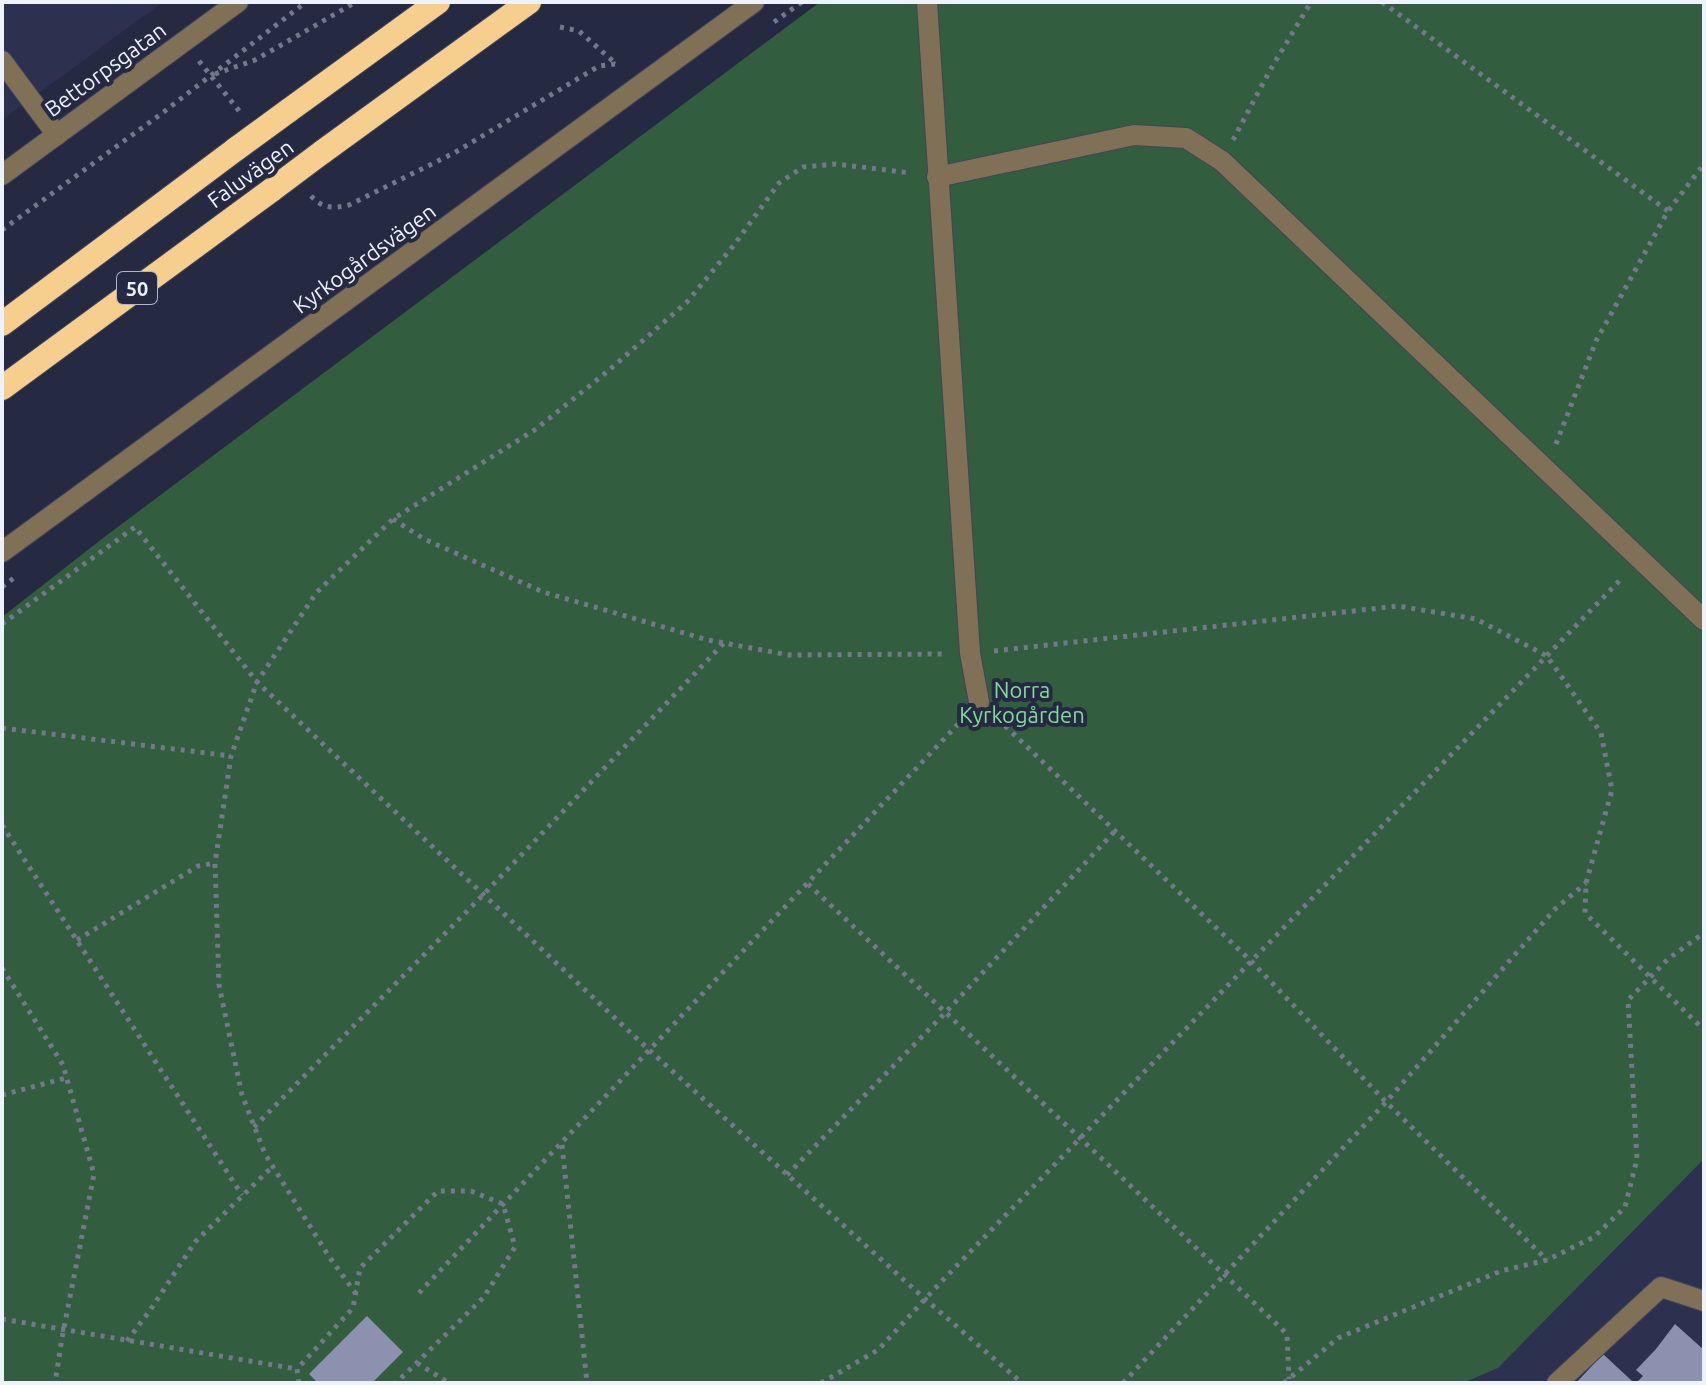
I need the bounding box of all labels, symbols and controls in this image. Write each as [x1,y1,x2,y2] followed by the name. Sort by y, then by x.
[40,17,170,121] street label: Bettorpsgatan
[202,134,298,212] street label: Faluvägen
[288,198,440,318] street label: Kyrkogårdsvägen
[117,272,157,304] road number: 50
[959,677,1085,727] park label: Norra Kyrkogården

